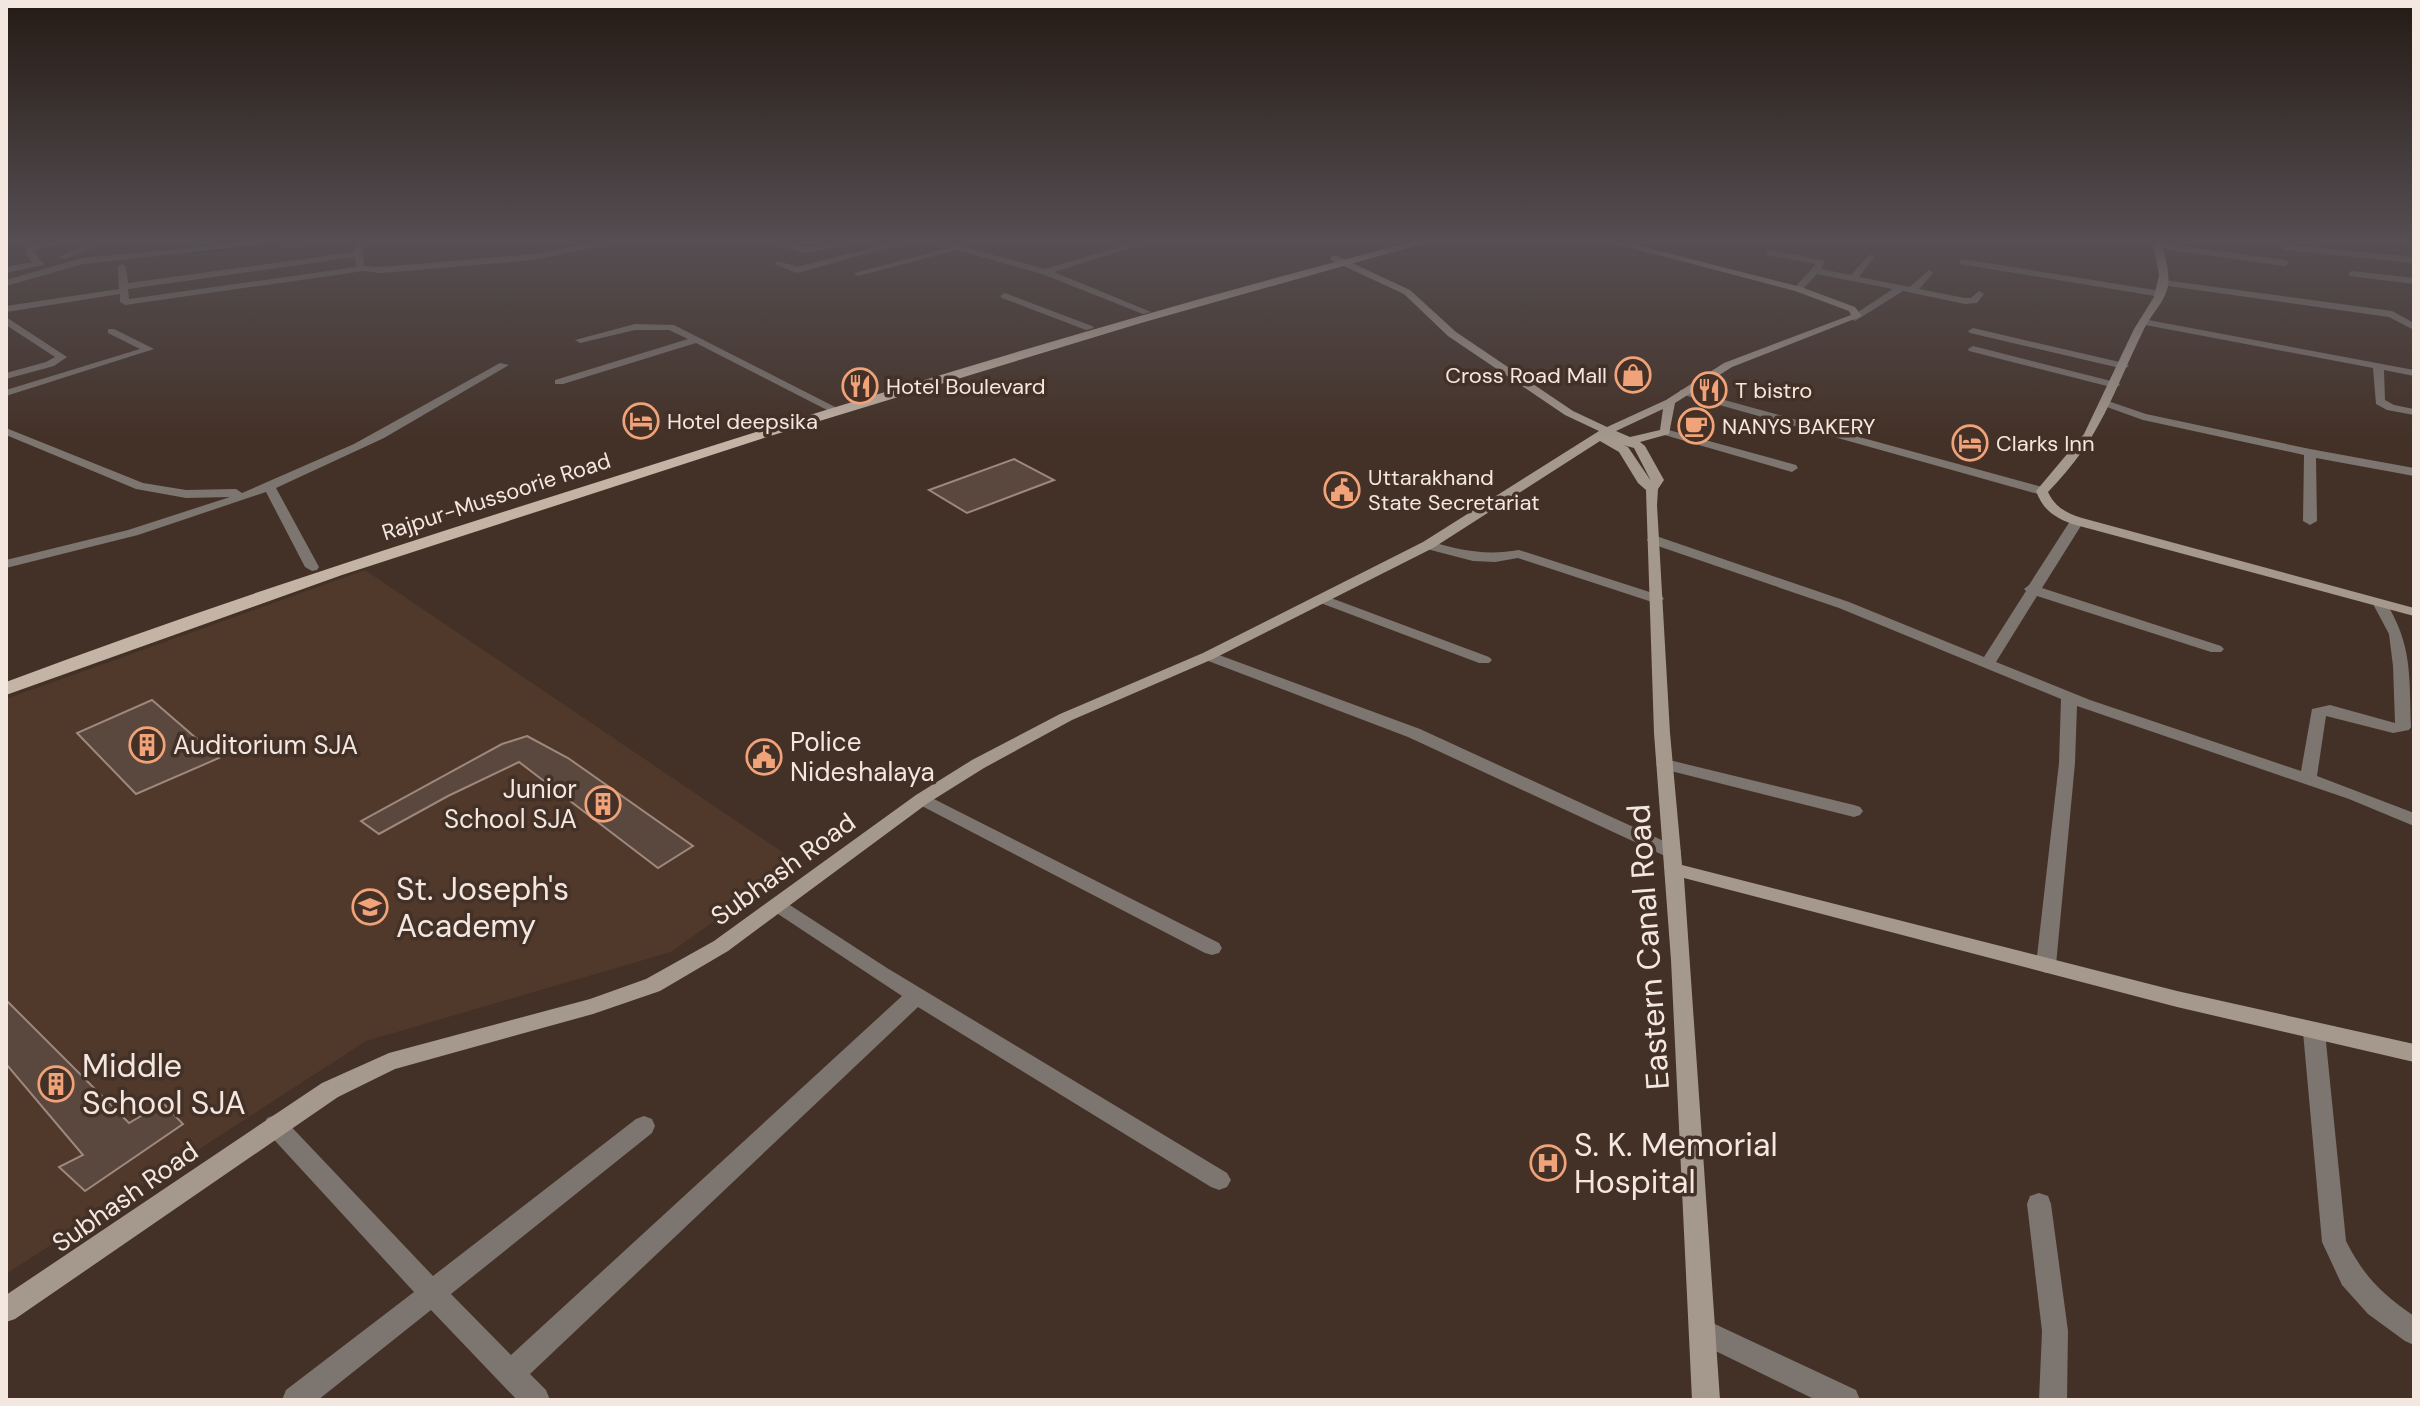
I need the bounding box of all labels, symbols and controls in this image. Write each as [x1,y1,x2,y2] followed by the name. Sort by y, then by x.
[1614,356,1652,394] shop icon: Cross Road Mall
[1445,361,1607,390] place label: Cross Road Mall
[841,367,879,405] restaurant icon: Hotel Boulevard
[1690,371,1728,409] restaurant icon: T bistro
[886,372,1046,401] place label: Hotel Boulevard
[1735,376,1812,405] place label: T bistro
[622,402,660,440] hotel icon: Hotel deepsika
[667,407,818,436] place label: Hotel deepsika
[1677,407,1715,445] cafe icon: NANYS BAKERY
[1722,412,1876,441] place label: NANYS BAKERY
[1951,424,1989,462] hotel icon: Clarks Inn
[1996,429,2095,458] place label: Clarks Inn
[378,446,614,547] street label: Rajpur-Mussoorie Road
[1368,463,1540,517] place label: Uttarakhand State Secretariat
[1323,471,1361,509] public building icon: Uttarakhand State Secretariat
[790,725,935,789] place label: Police Nideshalaya
[128,726,166,764] building icon: Auditorium SJA
[173,728,358,762] place label: Auditorium SJA
[745,738,783,776] public building icon: Police Nideshalaya
[444,772,577,836] place label: Junior School SJA
[584,785,622,823] building icon: Junior School SJA
[1617,803,1679,1091] street label: Eastern Canal Road
[704,805,862,933] street label: Subhash Road
[396,868,569,947] place label: St. Joseph's Academy
[351,888,389,926] school or university icon: St. Joseph's Academy
[82,1045,246,1124] place label: Middle School SJA
[37,1065,75,1103] building icon: Middle School SJA
[1574,1124,1778,1203] place label: S. K. Memorial Hospital
[45,1134,205,1260] street label: Subhash Road
[1529,1144,1567,1182] hospital icon: S. K. Memorial Hospital

